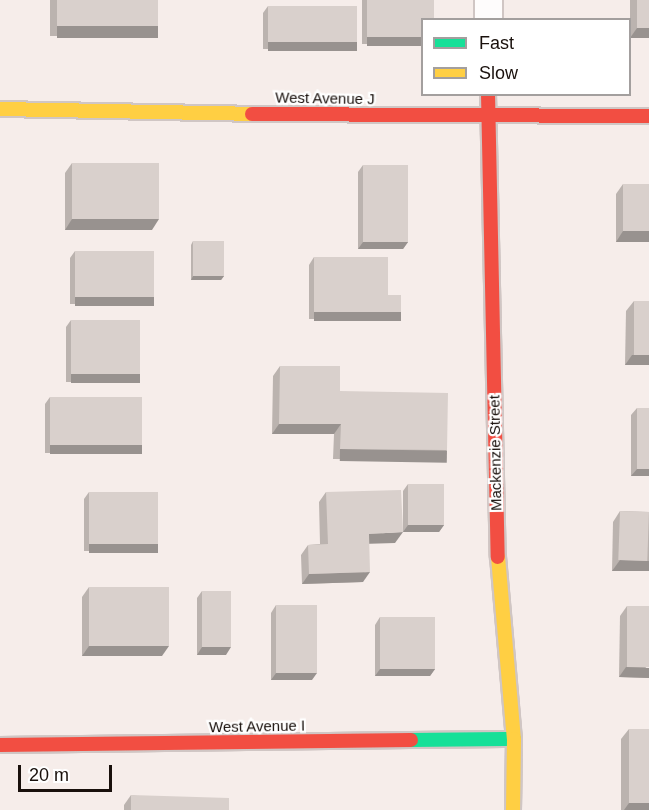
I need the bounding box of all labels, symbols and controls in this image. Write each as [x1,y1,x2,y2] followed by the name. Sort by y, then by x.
[421,18,631,96] legend
[479,33,514,53] text: Fast
[479,63,518,83] text: Slow
[275,88,375,108] street label: West Avenue J
[485,395,505,511] street label: Mackenzie Street
[208,716,306,736] street label: West Avenue I
[21,753,116,791] scale bar
[29,765,69,785] text: 20 m

